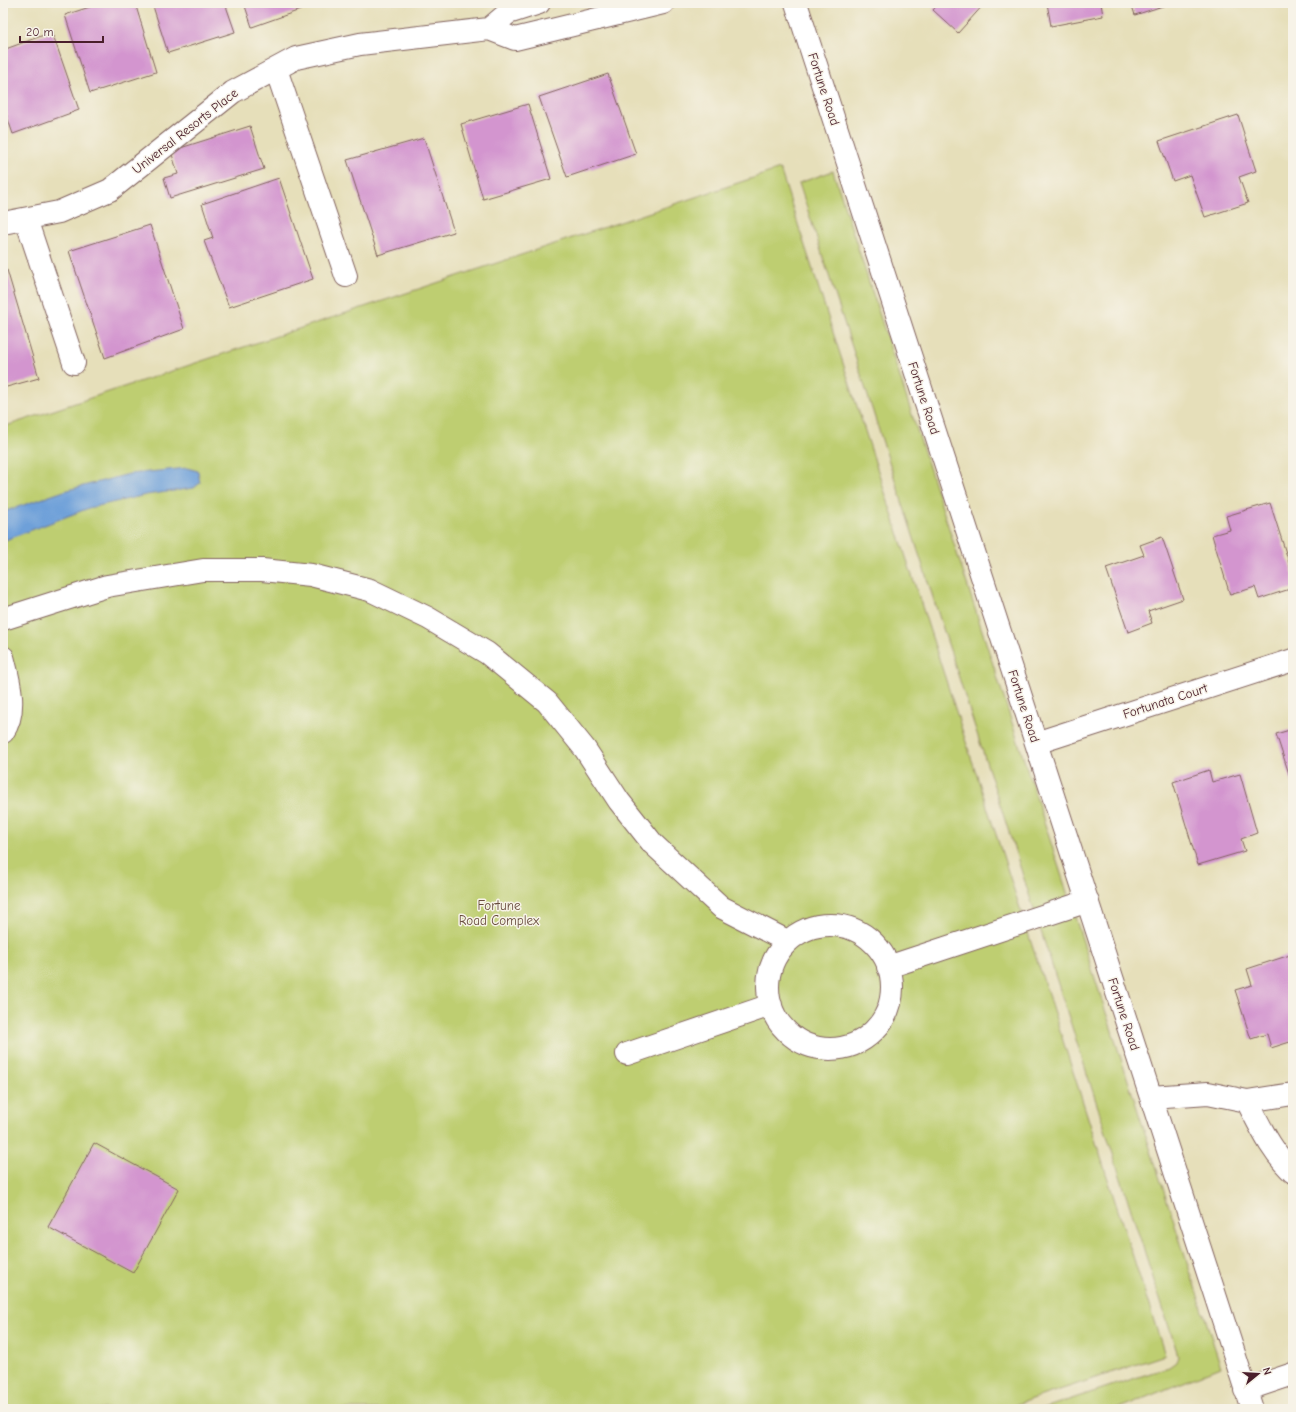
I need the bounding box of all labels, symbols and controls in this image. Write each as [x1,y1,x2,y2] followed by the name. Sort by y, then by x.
[20,18,103,44] scale bar
[26,25,54,39] text: 20 m
[805,51,843,127] street label: Fortune Road
[129,85,241,177] street label: Universal Resorts Place
[905,360,943,436] street label: Fortune Road
[1005,668,1043,744] street label: Fortune Road
[1121,680,1210,722] street label: Fortunata Court
[459,898,540,928] park label: Fortune Road Complex
[1105,976,1143,1052] street label: Fortune Road
[1238,1354,1278,1394] north arrow
[1260,1366,1274,1376] text: N

